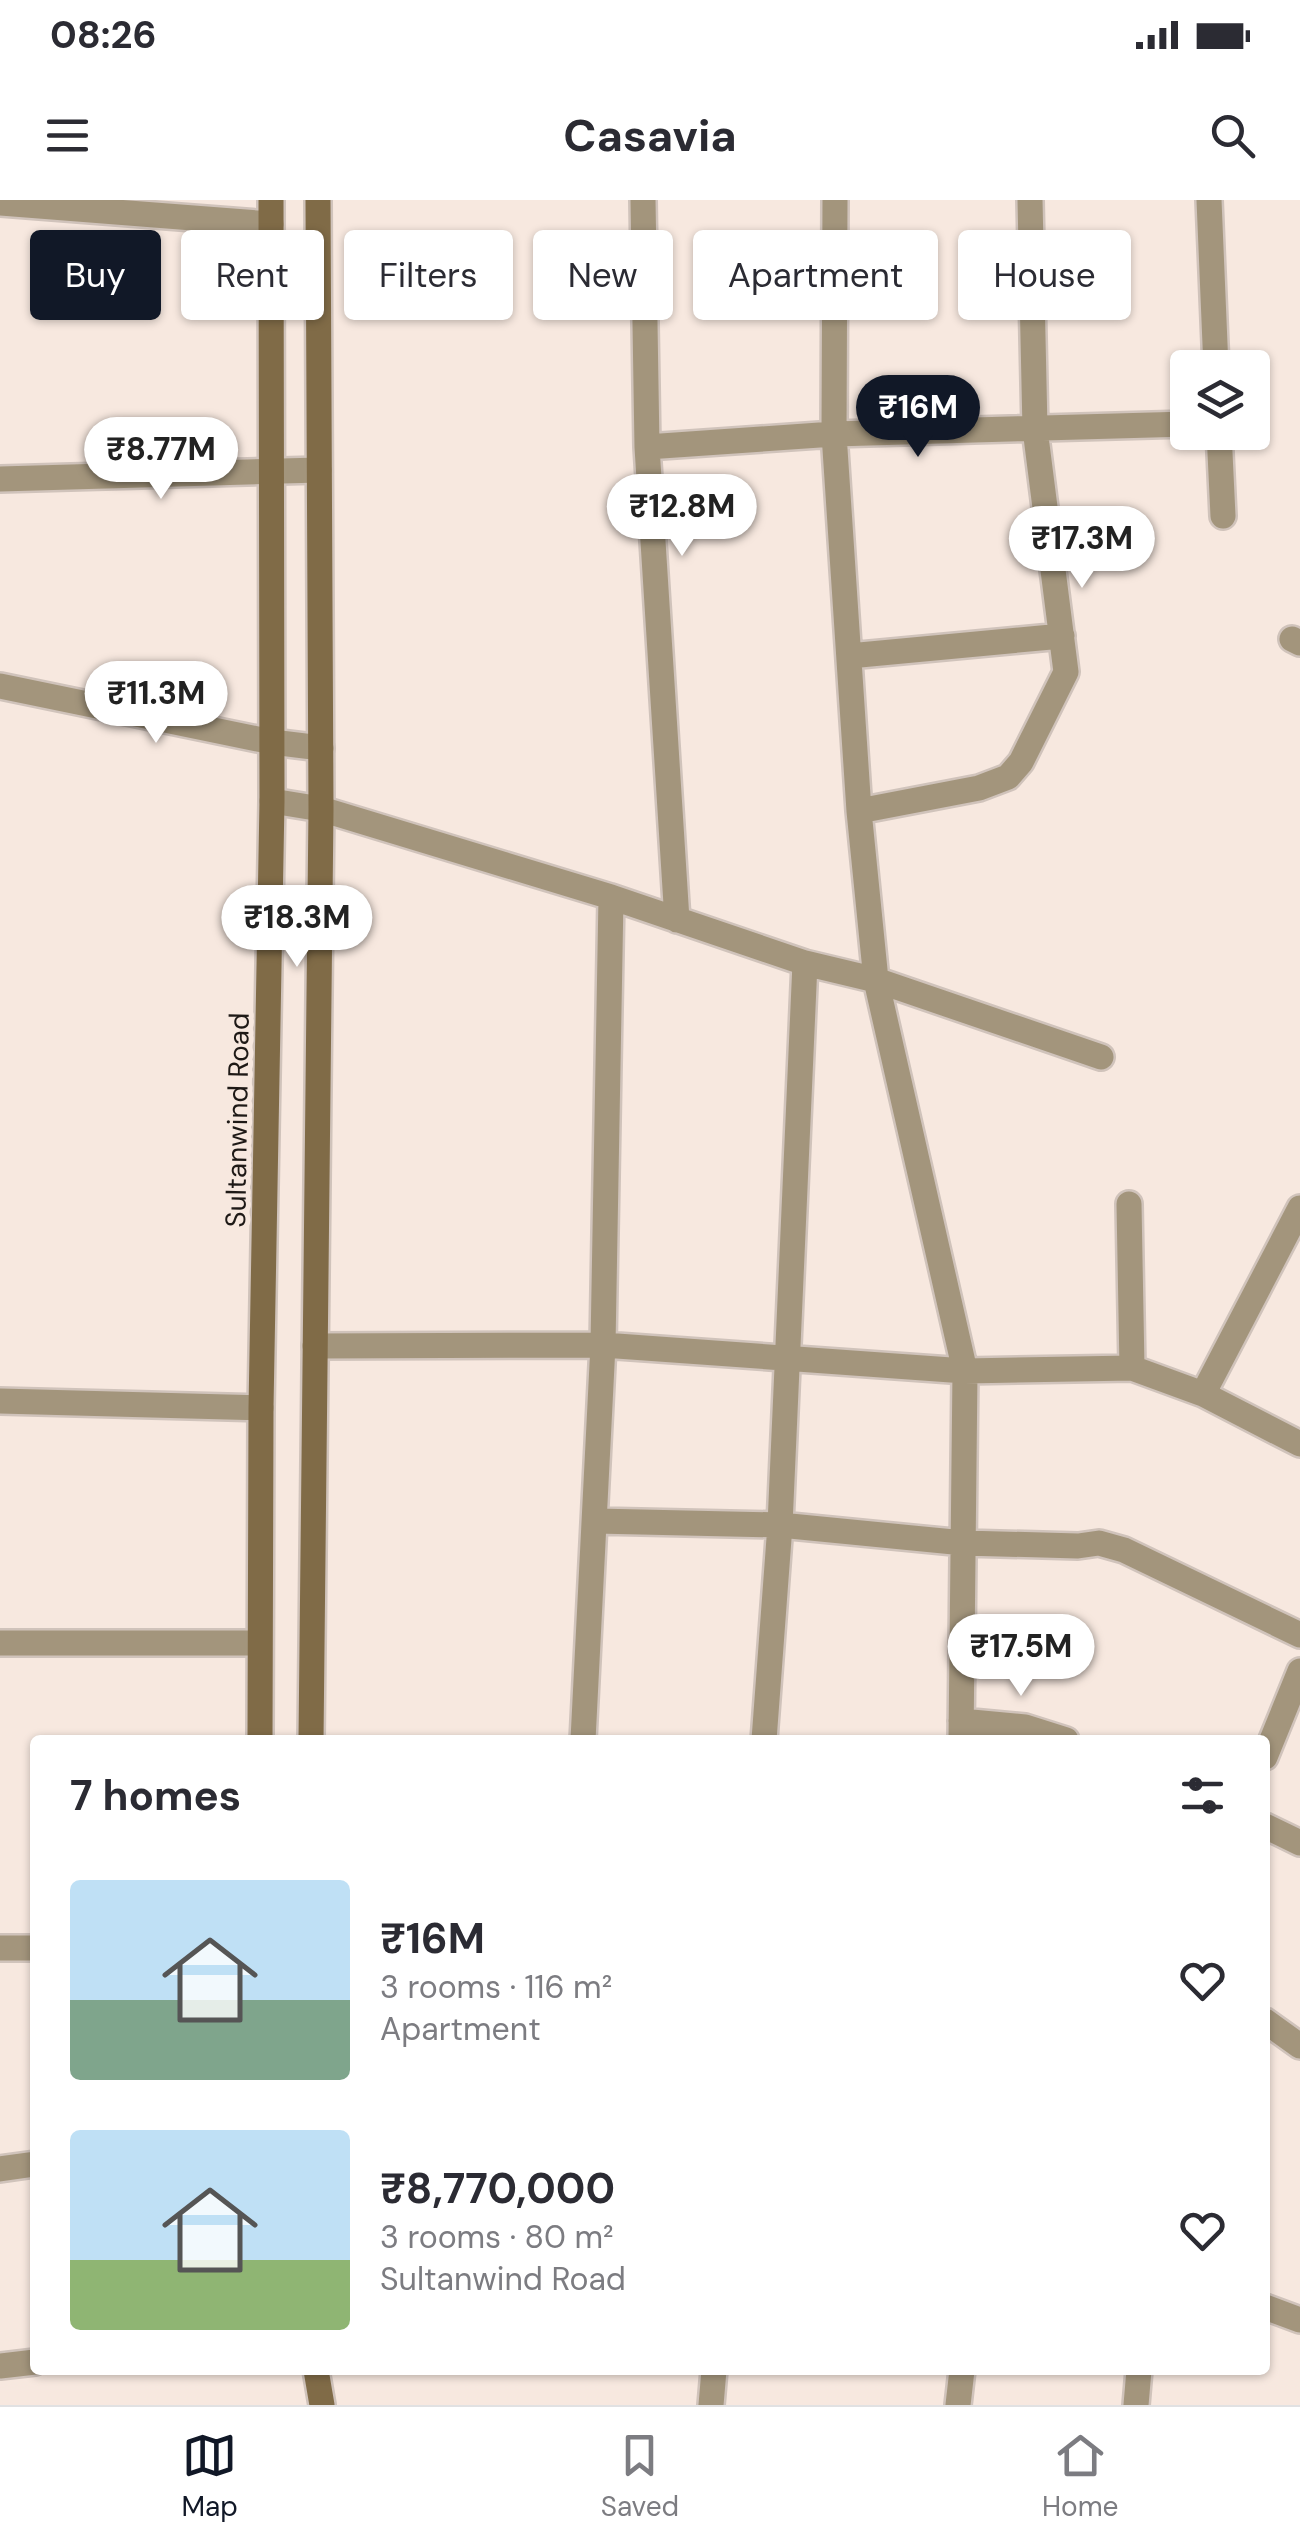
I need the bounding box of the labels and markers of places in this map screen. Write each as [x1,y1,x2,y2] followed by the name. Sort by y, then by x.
[859,375,977,460] pin: ₹16M
[80,417,242,502] pin: ₹8.77M
[601,474,763,559] pin: ₹12.8M
[1001,506,1163,591] pin: ₹17.3M
[75,661,237,746] pin: ₹11.3M
[216,885,378,970] pin: ₹18.3M
[940,1614,1102,1699] pin: ₹17.5M

